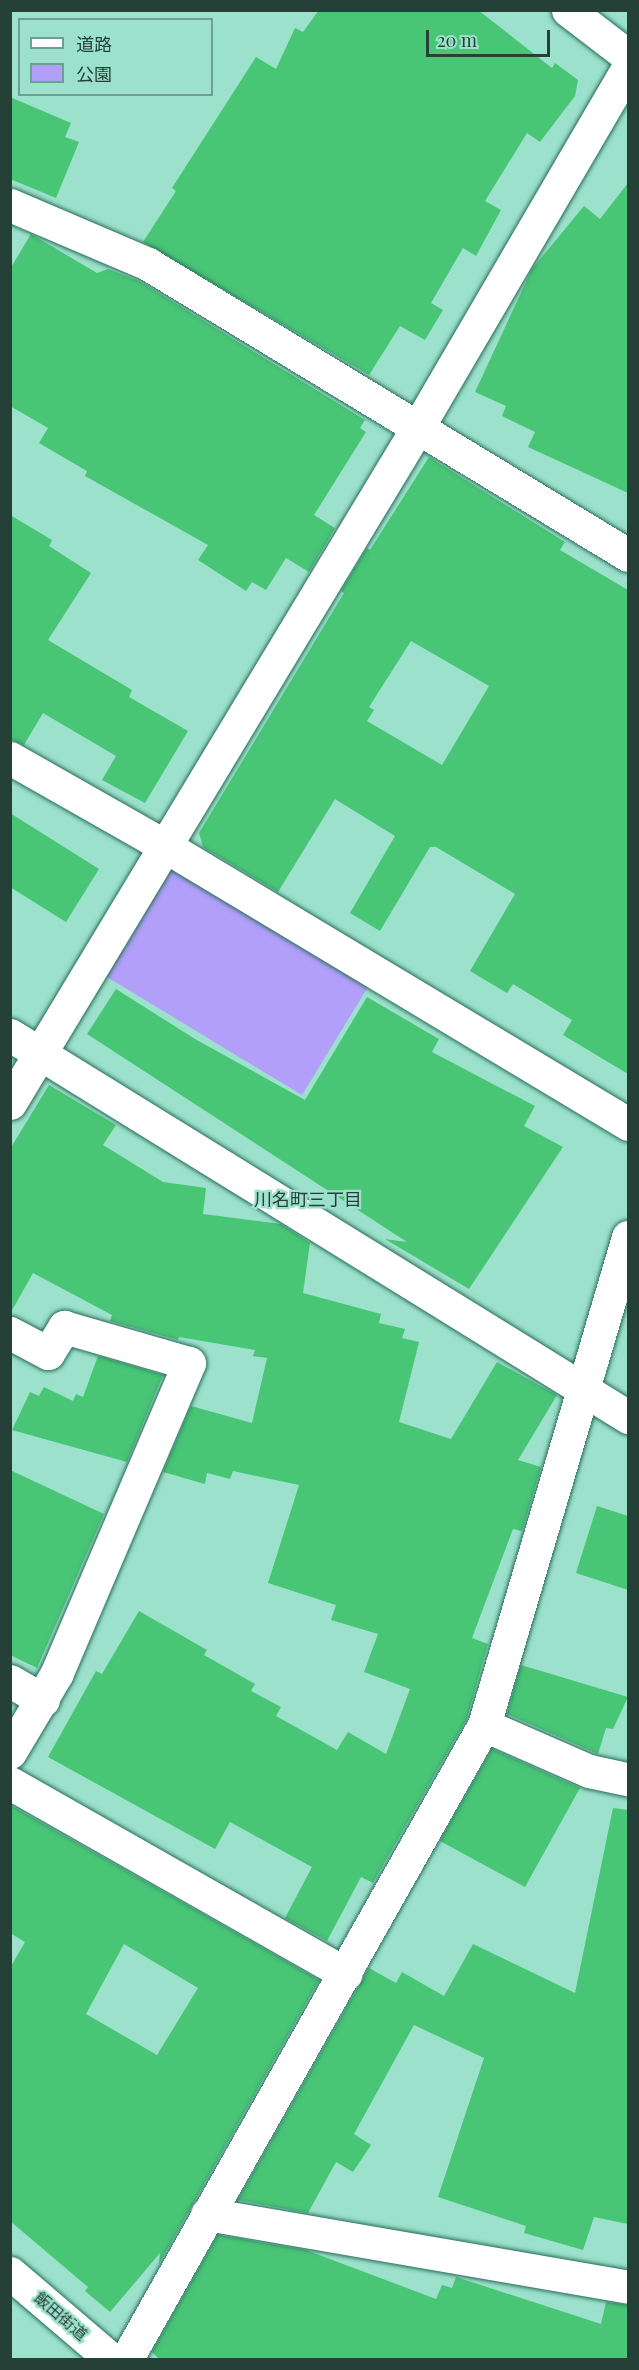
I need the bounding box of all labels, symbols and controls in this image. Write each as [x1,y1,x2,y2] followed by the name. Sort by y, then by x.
[18,18,213,96] legend
[429,18,554,56] scale bar
[437,28,477,52] text: 20 m
[76,32,112,56] text: 道路
[76,62,112,86] text: 公園
[254,1188,362,1210] district label: 川名町三丁目
[31,2288,91,2344] street label: 飯田街道

